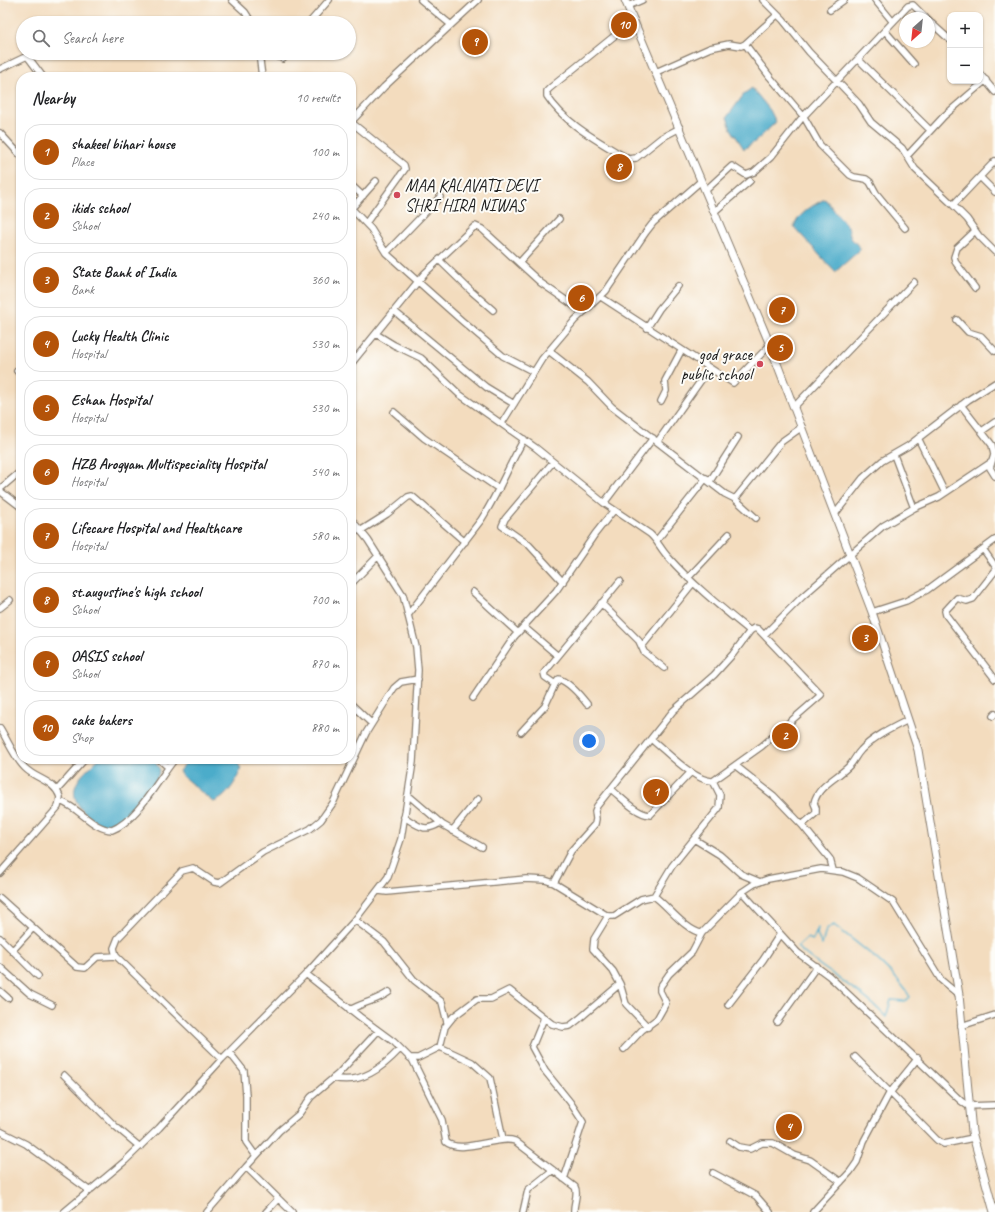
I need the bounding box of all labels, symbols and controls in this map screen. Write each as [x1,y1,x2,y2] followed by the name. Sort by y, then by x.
[611,10,637,40] pin: 10
[899,12,935,48] north arrow
[947,12,983,84] map controls
[947,12,983,48] button: +
[16,16,356,60] search box
[30,27,52,49] icon: search
[462,27,488,57] pin: 9
[62,29,123,48] text: Search here
[947,48,983,84] button: −
[32,88,75,109] text: Nearby
[296,90,340,106] text: 10 results
[71,135,175,154] text: shakeel bihari house
[43,144,49,160] text: 1
[311,144,339,160] text: 100 m
[606,152,632,182] pin: 8
[71,154,94,170] text: Place
[405,175,542,216] place label: MAA KALAVATI DEVI SHRI HIRA NIWAS
[392,190,402,200] marker: MAA KALAVATI DEVI SHRI HIRA NIWAS
[71,199,129,218] text: ikids school
[43,208,49,224] text: 2
[311,208,339,224] text: 240 m
[71,218,99,234] text: School
[71,263,176,282] text: State Bank of India
[43,272,49,288] text: 3
[311,272,339,288] text: 360 m
[71,282,94,298] text: Bank
[568,283,594,313] pin: 6
[769,295,795,325] pin: 7
[71,327,169,346] text: Lucky Health Clinic
[767,333,793,363] pin: 5
[43,336,49,352] text: 4
[311,336,339,352] text: 530 m
[681,344,755,385] place label: god grace public school
[71,346,107,362] text: Hospital
[755,359,765,369] marker: god grace public school
[71,391,151,410] text: Eshan Hospital
[43,400,49,416] text: 5
[311,400,339,416] text: 530 m
[71,410,107,426] text: Hospital
[71,455,265,474] text: HZB Arogyam Multispeciality Hospital
[43,464,49,480] text: 6
[311,464,339,480] text: 540 m
[71,474,107,490] text: Hospital
[71,519,241,538] text: Lifecare Hospital and Healthcare
[43,528,49,544] text: 7
[311,528,339,544] text: 580 m
[71,538,107,554] text: Hospital
[71,583,201,602] text: st.augustine's high school
[43,592,49,608] text: 8
[311,592,339,608] text: 700 m
[71,602,99,618] text: School
[852,623,878,653] pin: 3
[71,647,142,666] text: OASIS school
[43,656,49,672] text: 9
[311,656,339,672] text: 870 m
[71,666,99,682] text: School
[71,711,132,730] text: cake bakers
[40,720,52,736] text: 10
[311,720,339,736] text: 880 m
[772,721,798,751] pin: 2
[71,730,93,746] text: Shop
[579,731,599,751] your location
[643,777,669,807] pin: 1
[776,1112,802,1142] pin: 4

